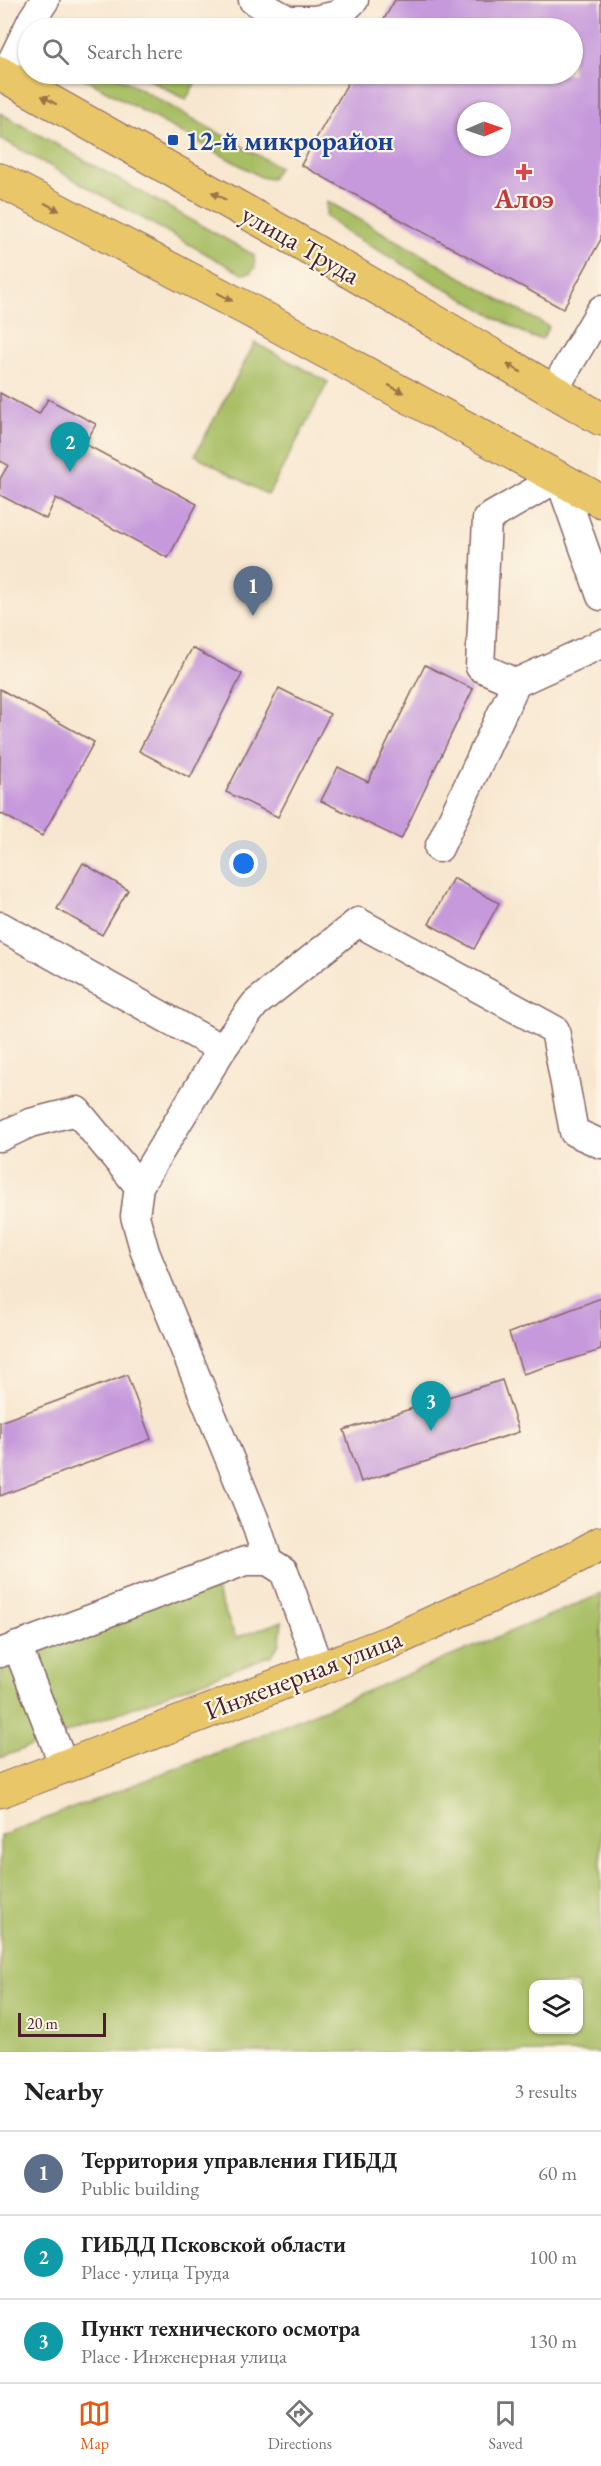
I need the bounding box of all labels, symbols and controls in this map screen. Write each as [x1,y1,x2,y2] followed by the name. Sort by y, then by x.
[18,18,583,84] search box
[39,35,72,68] icon: search
[87,37,182,66] text: Search here
[40,95,57,105] one-way arrow
[457,102,511,156] north arrow
[185,123,394,158] place label: 12-й микрорайон
[166,133,180,147] marker: 12-й микрорайон
[517,165,531,179] marker: Алоэ
[493,181,554,216] place label: Алоэ
[210,192,227,202] one-way arrow
[235,196,367,292] street label: улица Труда
[44,202,61,212] one-way arrow
[216,292,233,302] one-way arrow
[505,363,522,373] one-way arrow
[388,385,405,394] one-way arrow
[50,422,90,472] pin: 2
[234,566,272,616] pin: 1
[229,849,258,878] your location
[412,1382,450,1431] pin: 3
[199,1620,407,1728] street label: Инженерная улица
[529,1980,583,2034] map controls
[529,1980,583,2034] button: layers
[18,2010,106,2038] scale bar
[27,2013,58,2034] text: 20 m
[24,2074,104,2108] text: Nearby
[514,2078,577,2104] text: 3 results
[81,2146,397,2175] text: Территория управления ГИБДД
[38,2160,49,2186] text: 1
[538,2160,577,2186] text: 60 m
[81,2175,199,2201] text: Public building
[81,2230,346,2259] text: ГИБДД Псковской области
[38,2244,49,2270] text: 2
[529,2244,577,2270] text: 100 m
[81,2259,230,2285] text: Place · улица Труда
[81,2314,360,2343] text: Пункт технического осмотра
[38,2328,49,2354] text: 3
[529,2328,577,2354] text: 130 m
[81,2343,287,2369] text: Place · Инженерная улица
[78,2397,111,2454] tab: Map
[268,2397,332,2454] tab: Directions
[488,2397,523,2454] tab: Saved

